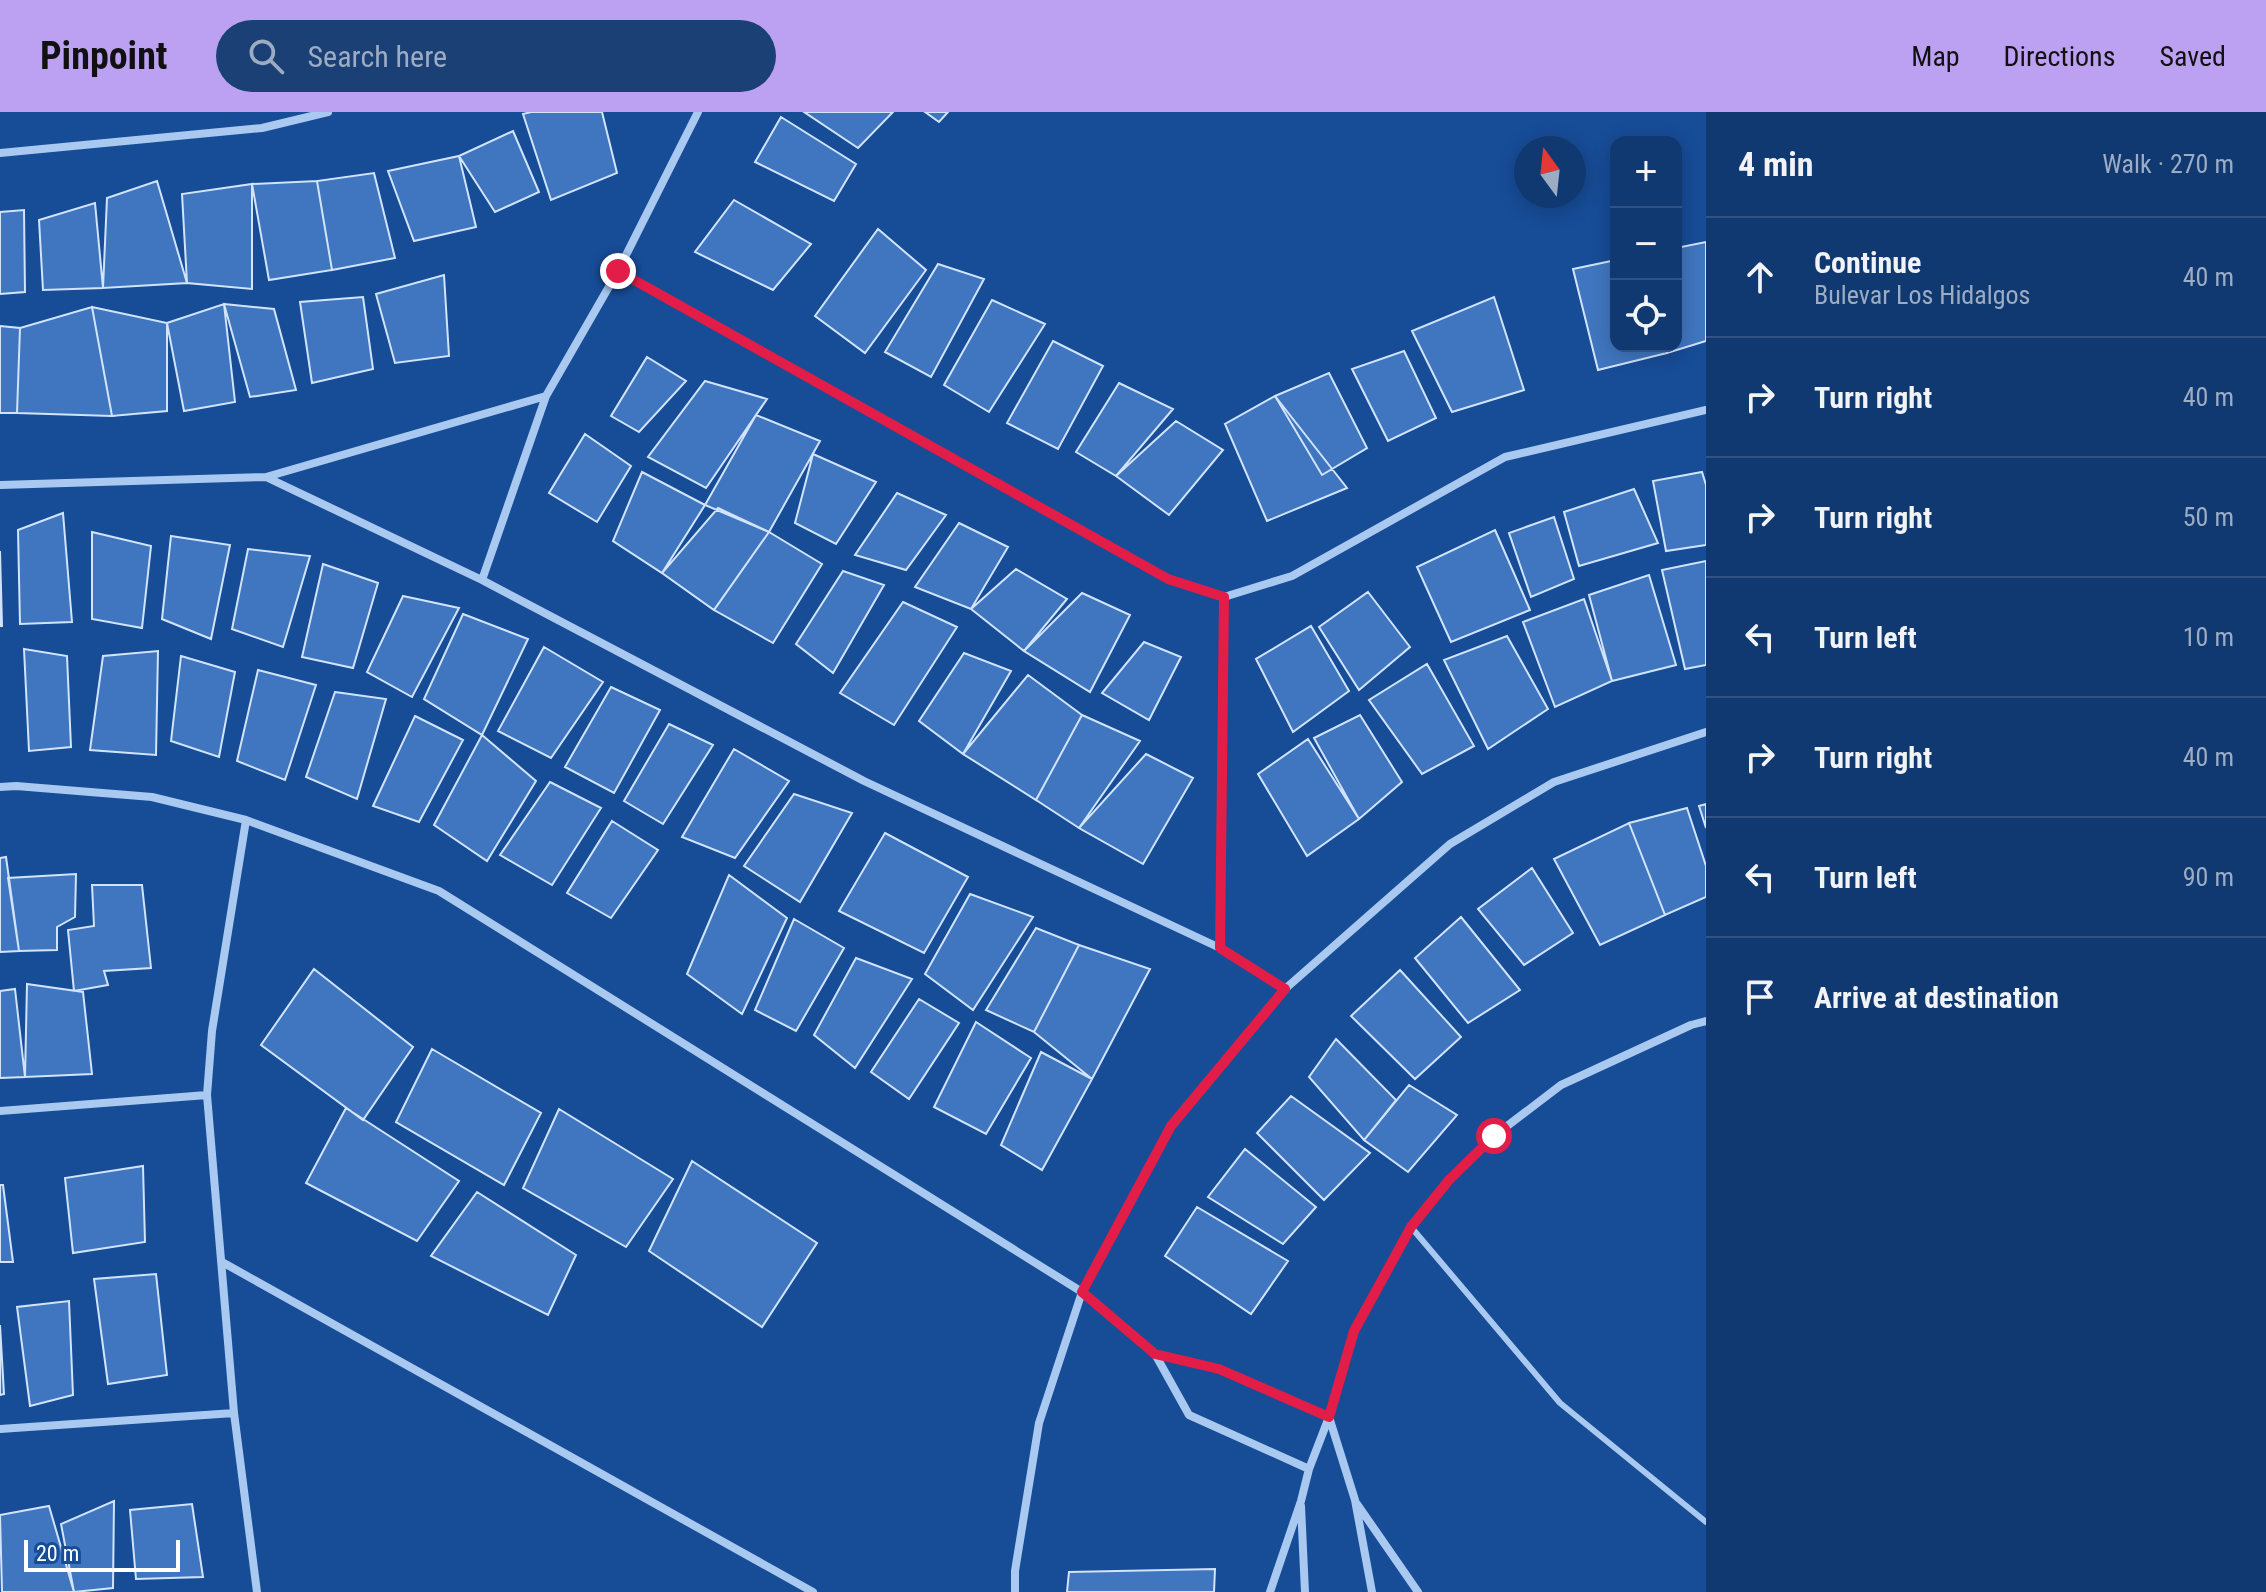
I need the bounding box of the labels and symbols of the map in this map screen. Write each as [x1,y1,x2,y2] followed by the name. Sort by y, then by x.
[1514,136,1586,208] north arrow
[600,253,636,289] route end
[1476,1118,1512,1154] route start
[24,1536,180,1572] scale bar

